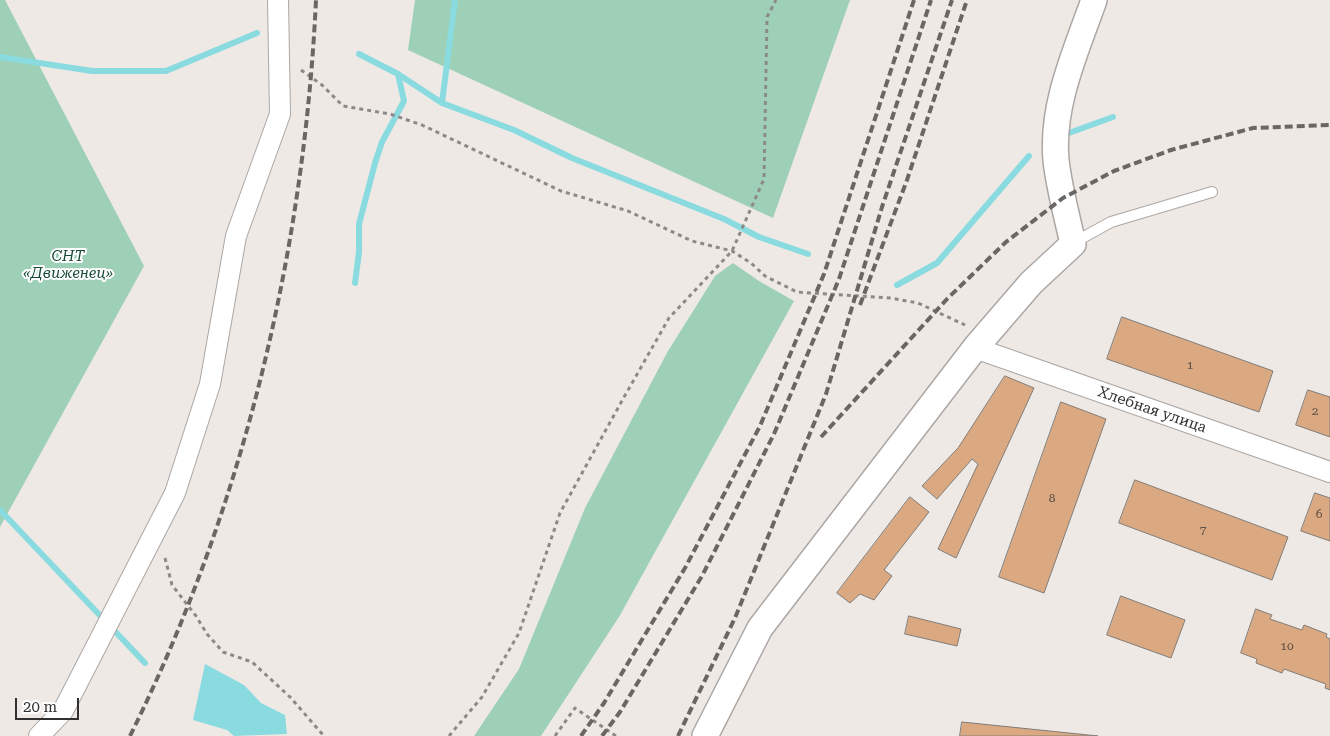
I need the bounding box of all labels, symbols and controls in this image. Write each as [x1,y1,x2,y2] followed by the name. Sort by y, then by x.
[23,248,113,283] park label: СНТ «Движенец»
[1187,358,1193,372] house number: 1
[1095,383,1209,437] street label: Хлебная улица
[1312,404,1318,418] house number: 2
[1049,491,1055,505] house number: 8
[1316,507,1322,521] house number: 6
[1200,523,1206,537] house number: 7
[1280,639,1294,653] house number: 10
[18,688,81,720] scale bar
[23,698,57,716] text: 20 m

